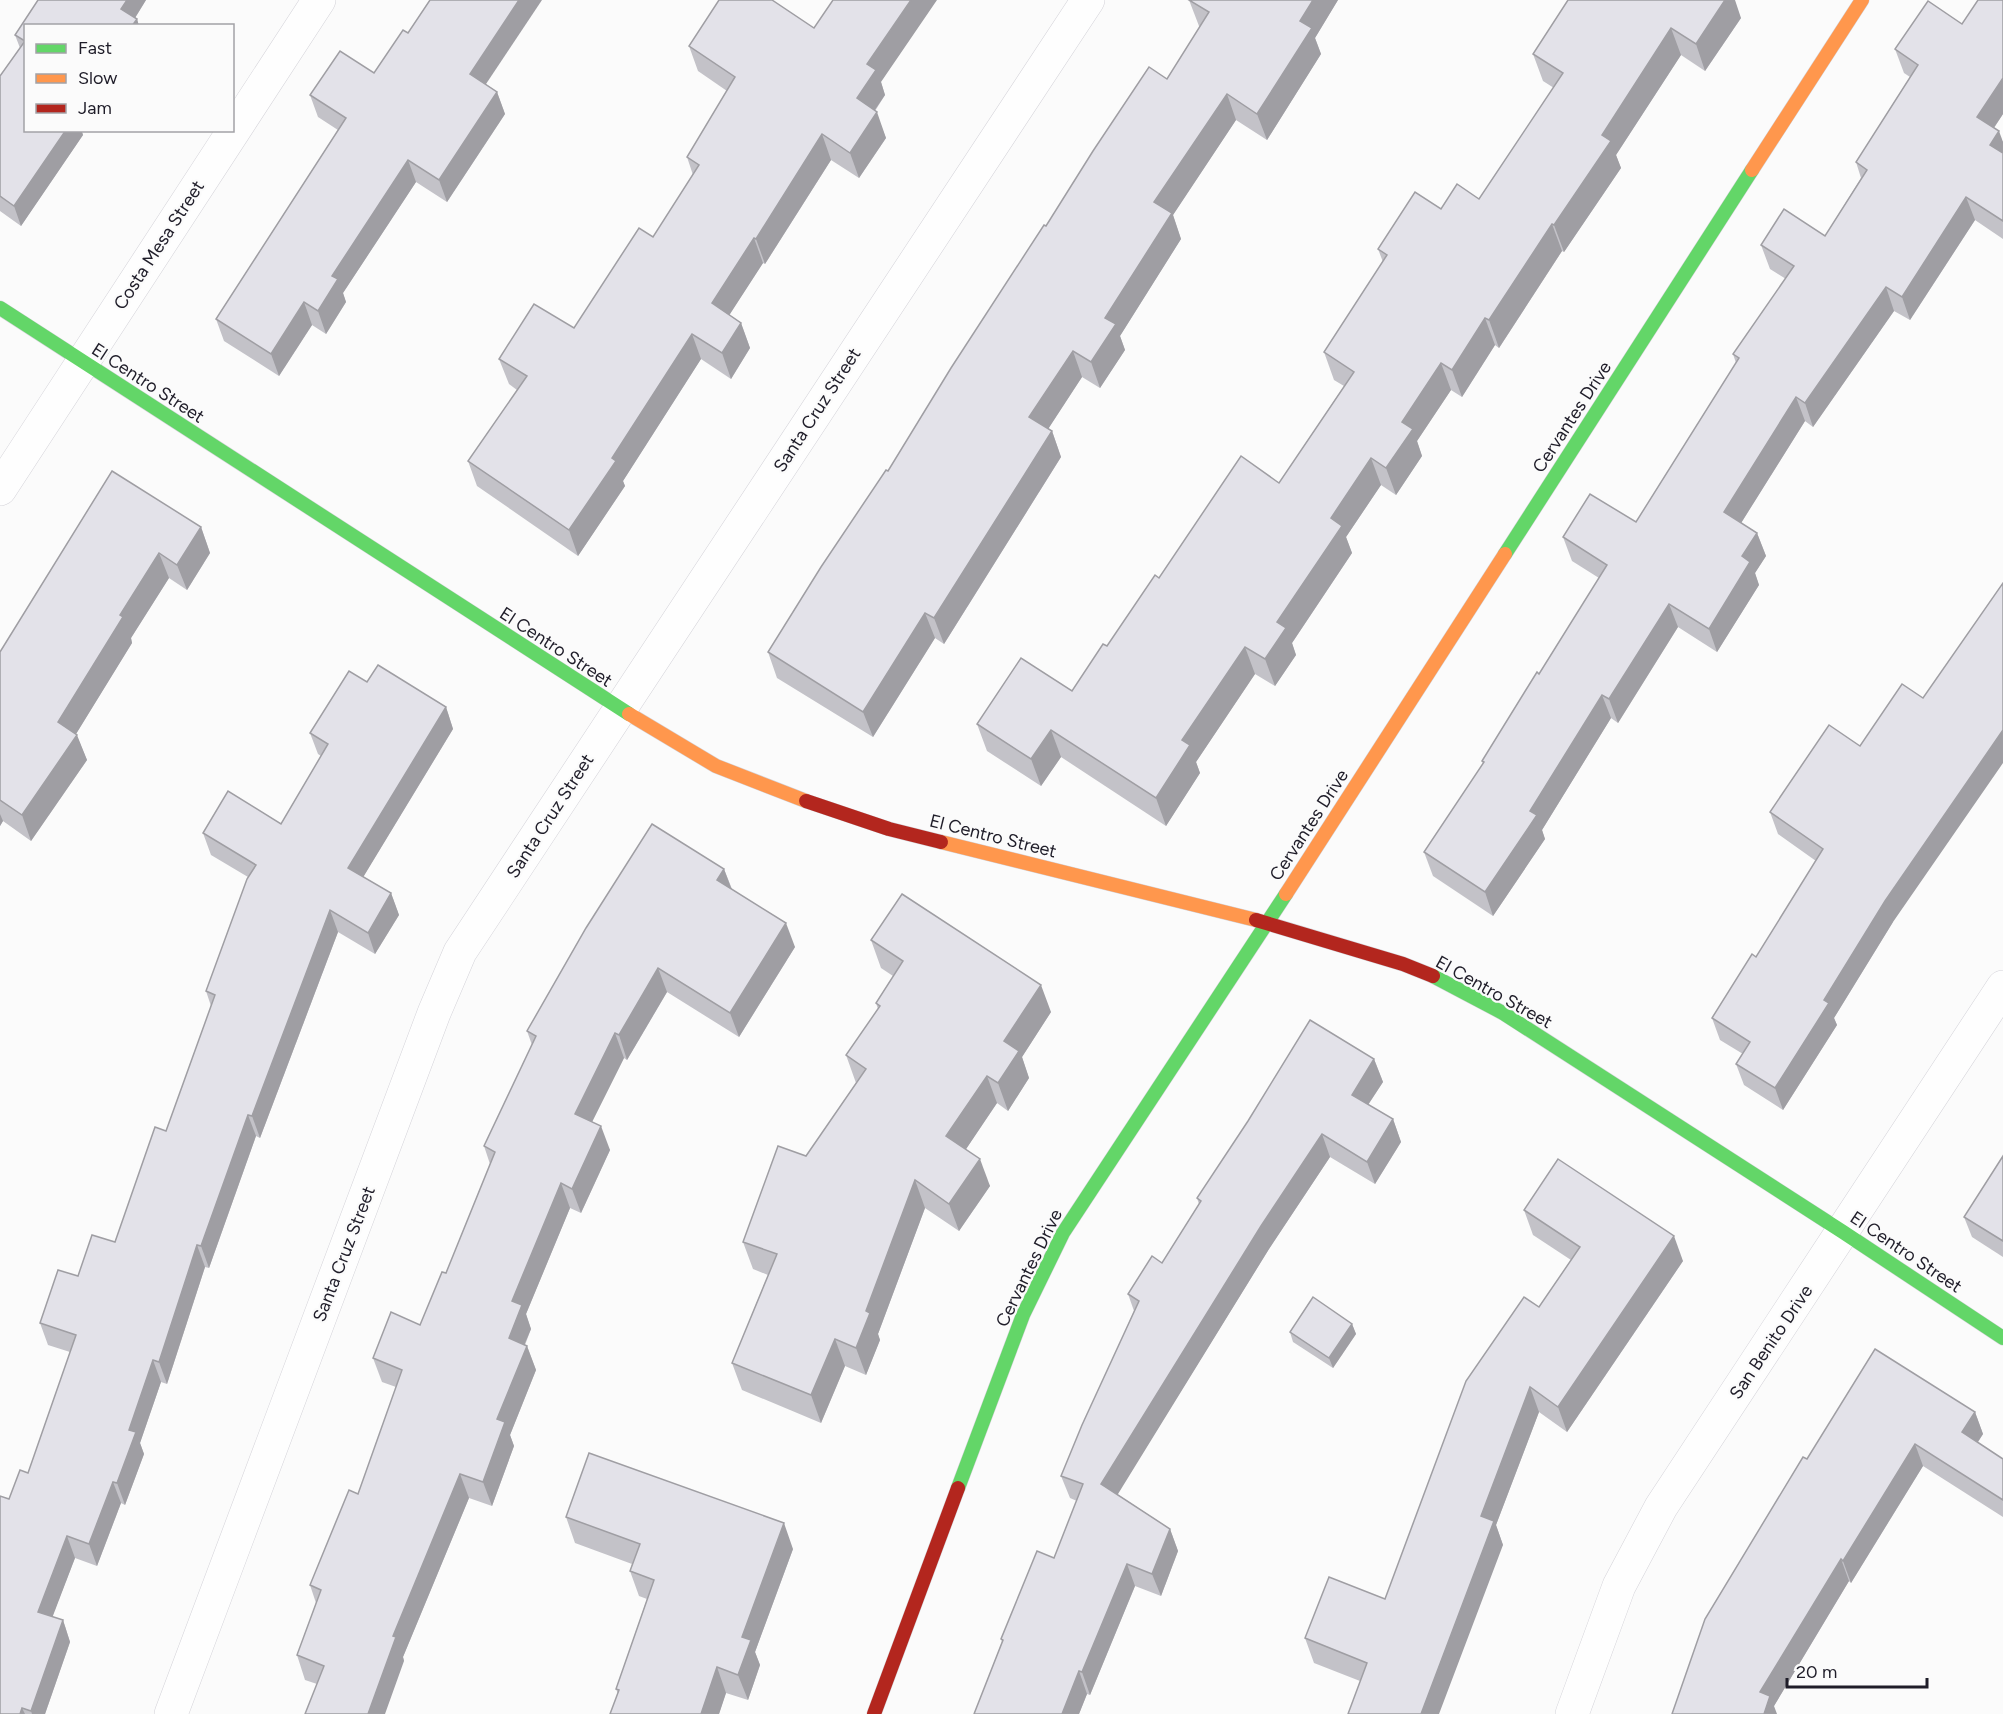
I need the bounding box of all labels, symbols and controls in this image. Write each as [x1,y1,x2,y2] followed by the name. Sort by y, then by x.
[24,24,234,132] legend
[78,37,112,59] text: Fast
[78,67,117,89] text: Slow
[78,97,112,119] text: Jam
[109,176,209,314] street label: Costa Mesa Street
[87,338,209,428] street label: El Centro Street
[769,344,865,476] street label: Santa Cruz Street
[1528,357,1616,477] street label: Cervantes Drive
[495,602,617,692] street label: El Centro Street
[502,750,598,882] street label: Santa Cruz Street
[1265,765,1353,885] street label: Cervantes Drive
[927,810,1059,862] street label: El Centro Street
[1432,951,1556,1033] street label: El Centro Street
[308,1183,380,1325] street label: Santa Cruz Street
[991,1205,1067,1330] street label: Cervantes Drive
[1846,1207,1966,1298] street label: El Centro Street
[1725,1281,1817,1403] street label: San Benito Drive
[1787,1651,1926,1689] scale bar
[1796,1661,1837,1683] text: 20 m

